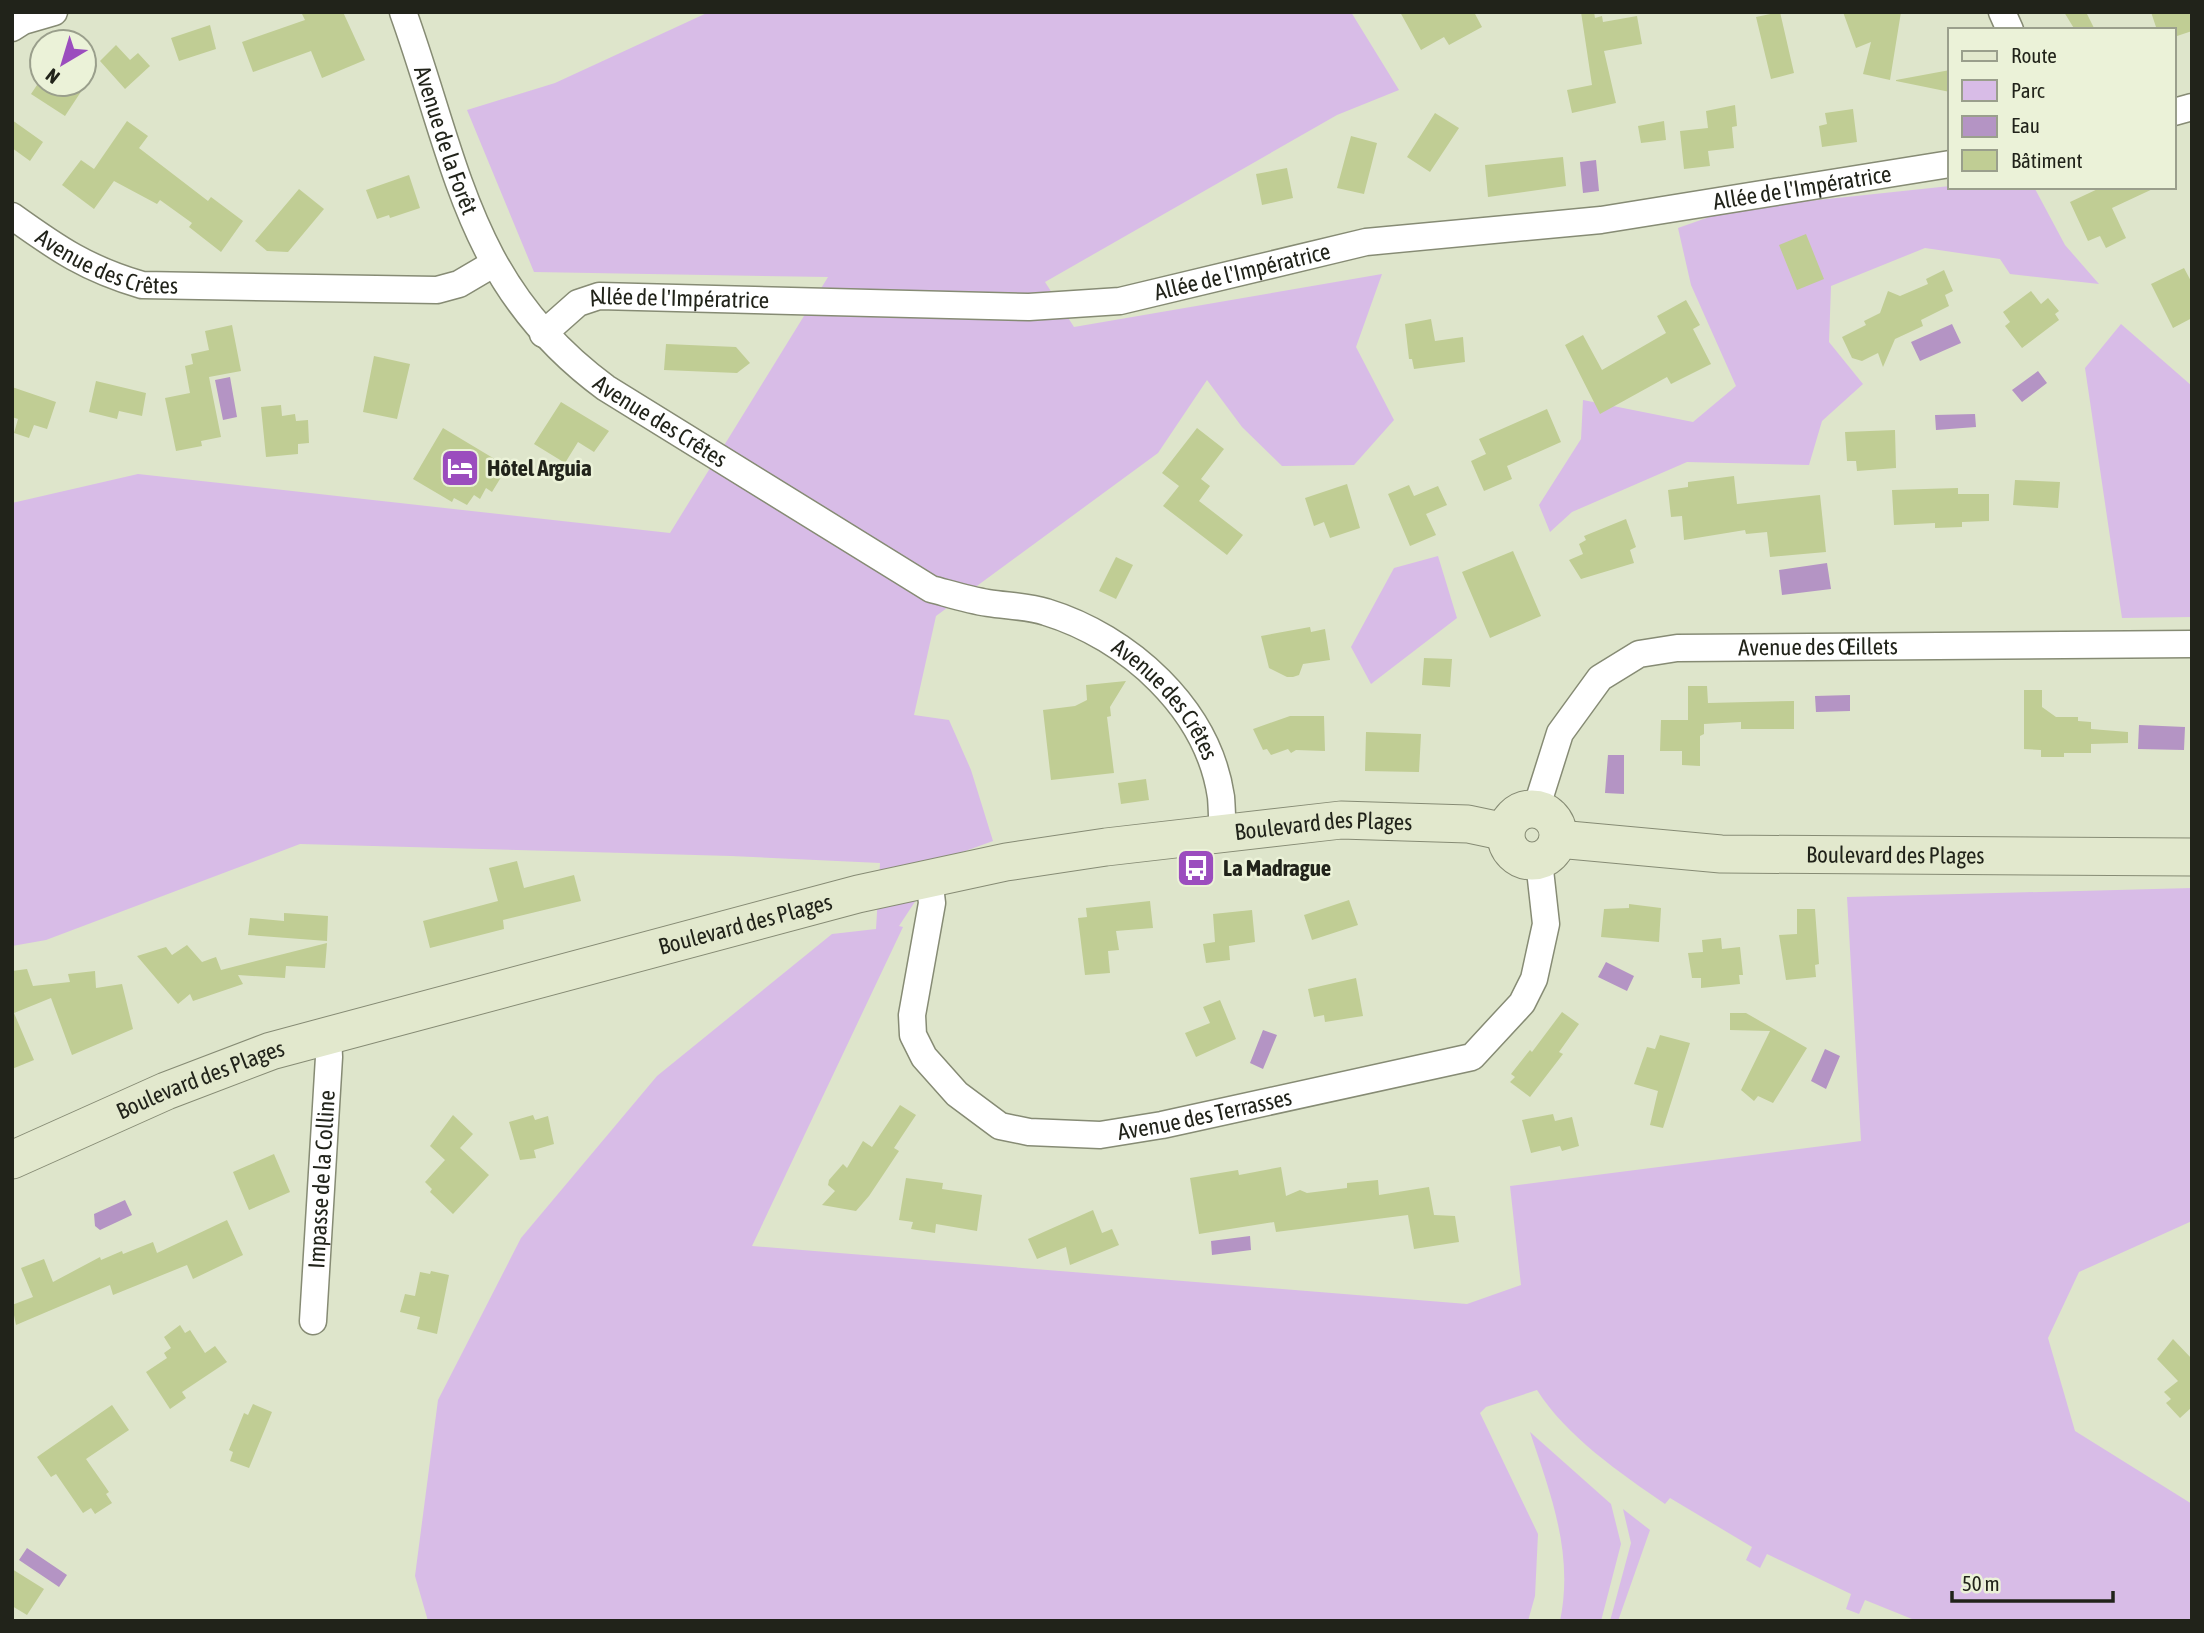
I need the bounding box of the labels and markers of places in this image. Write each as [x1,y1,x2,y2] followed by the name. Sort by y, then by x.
[439,447,481,489] hotel icon: Hôtel Arguia
[487,455,592,481] place label: Hôtel Arguia
[1175,847,1217,889] bus stop icon: La Madrague
[1223,855,1331,881] place label: La Madrague

